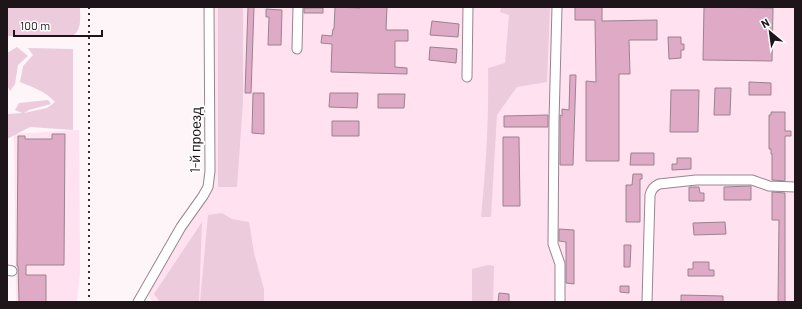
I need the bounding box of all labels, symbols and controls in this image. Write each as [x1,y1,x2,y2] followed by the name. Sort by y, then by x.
[14,12,102,38] scale bar
[750,12,790,52] north arrow
[759,15,771,30] text: N
[20,18,50,32] text: 100 m
[186,107,204,173] street label: 1-й проезд

